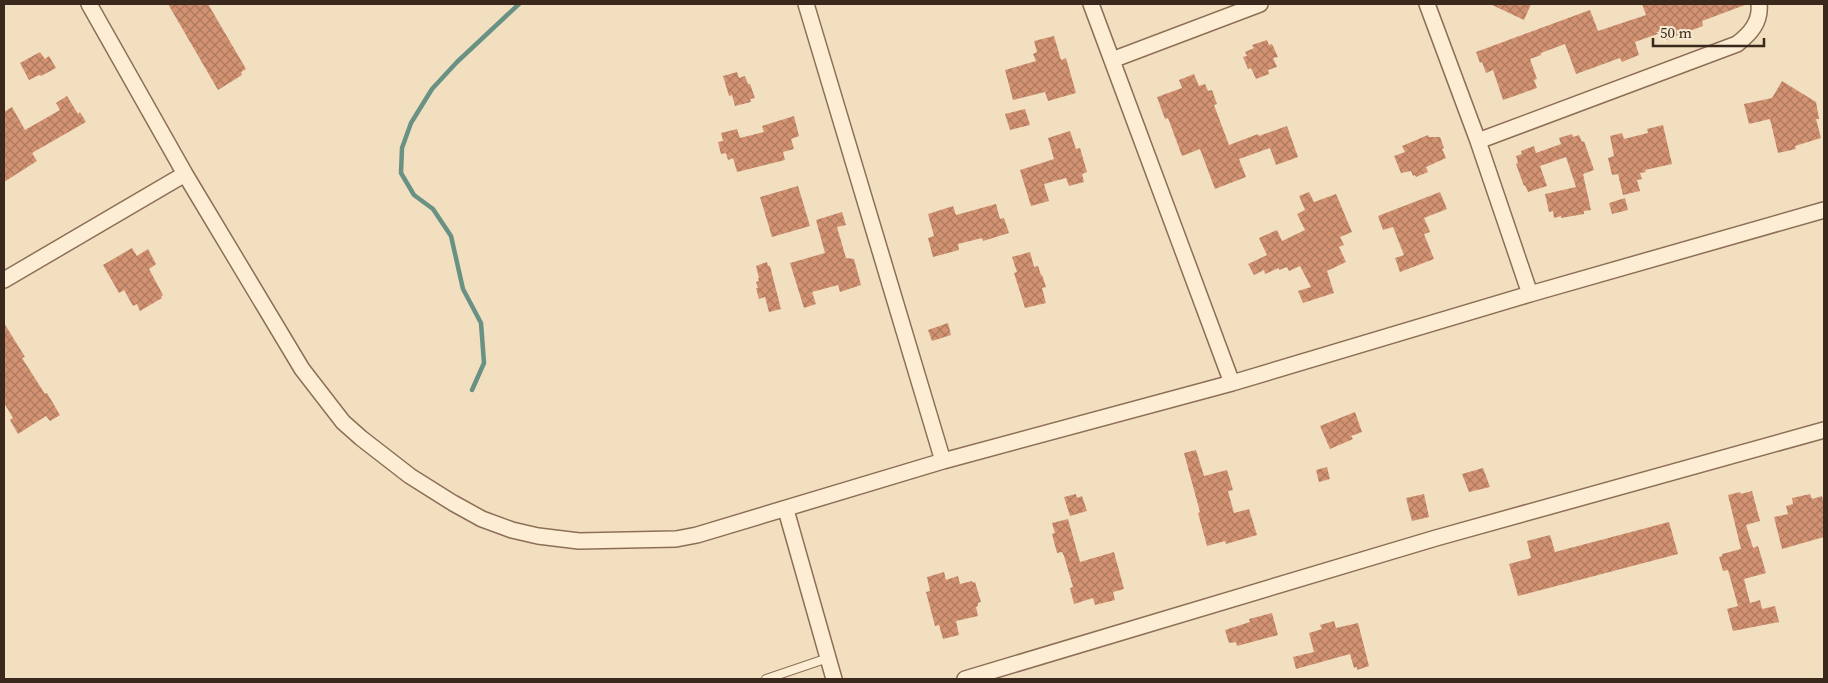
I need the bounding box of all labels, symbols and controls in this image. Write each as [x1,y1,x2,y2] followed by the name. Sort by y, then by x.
[1653,15,1764,47] scale bar
[1660,22,1692,43] text: 50 m

